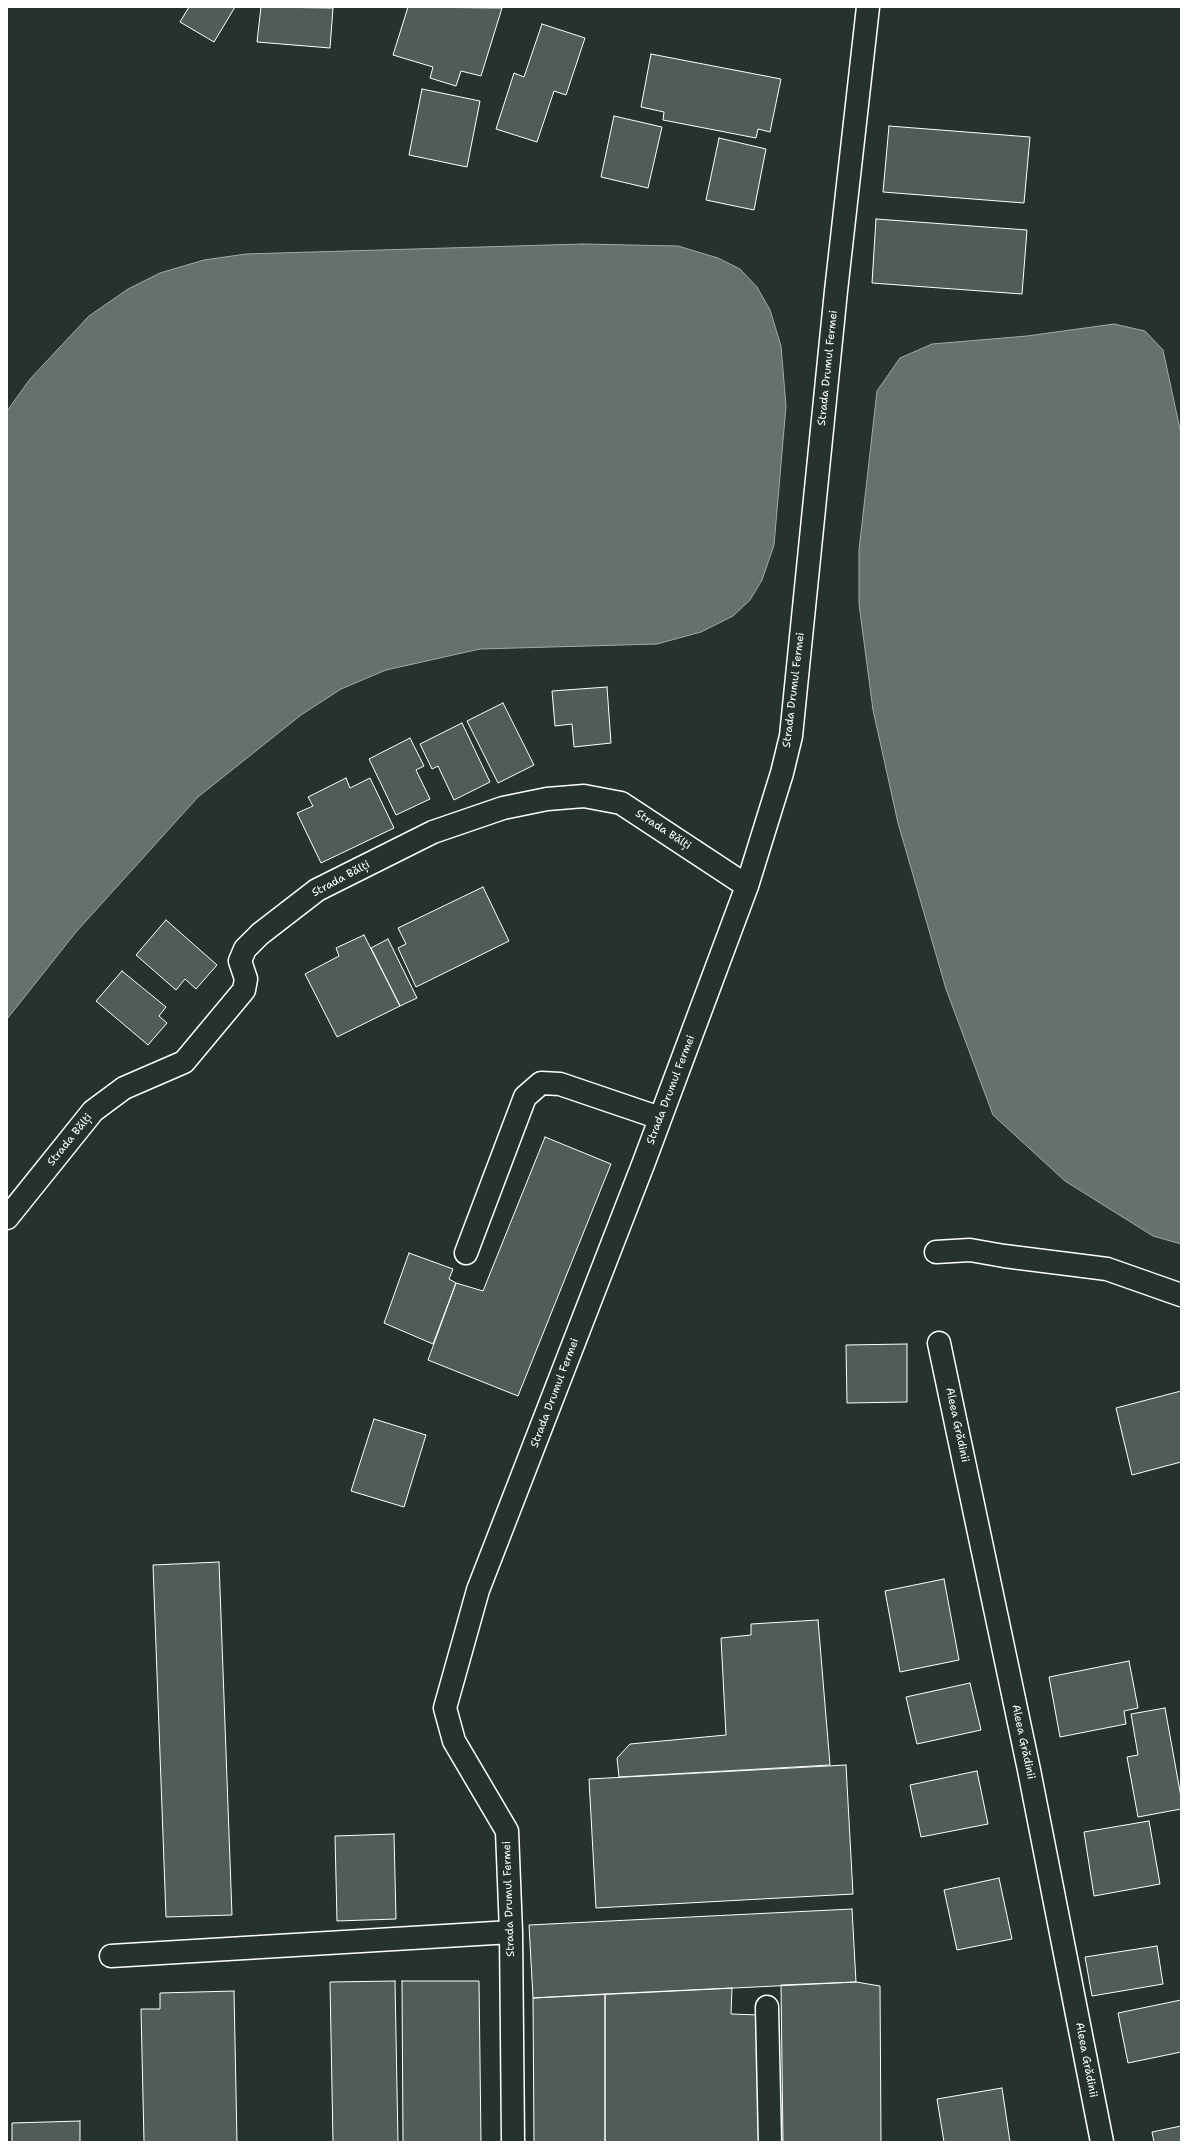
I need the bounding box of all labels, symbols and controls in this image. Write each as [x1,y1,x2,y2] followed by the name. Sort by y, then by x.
[815,310,841,426] street label: Strada Drumul Fermei
[780,632,808,748] street label: Strada Drumul Fermei
[633,807,693,853] street label: Strada Bălți
[310,858,372,900] street label: Strada Bălți
[644,1034,698,1146] street label: Strada Drumul Fermei
[45,1111,95,1169] street label: Strada Bălți
[528,1337,582,1449] street label: Strada Drumul Fermei
[943,1386,971,1464] street label: Aleea Grădinii
[1009,1703,1037,1781] street label: Aleea Grădinii
[500,1841,518,1957] street label: Strada Drumul Fermei
[1072,2021,1100,2099] street label: Aleea Grădinii

